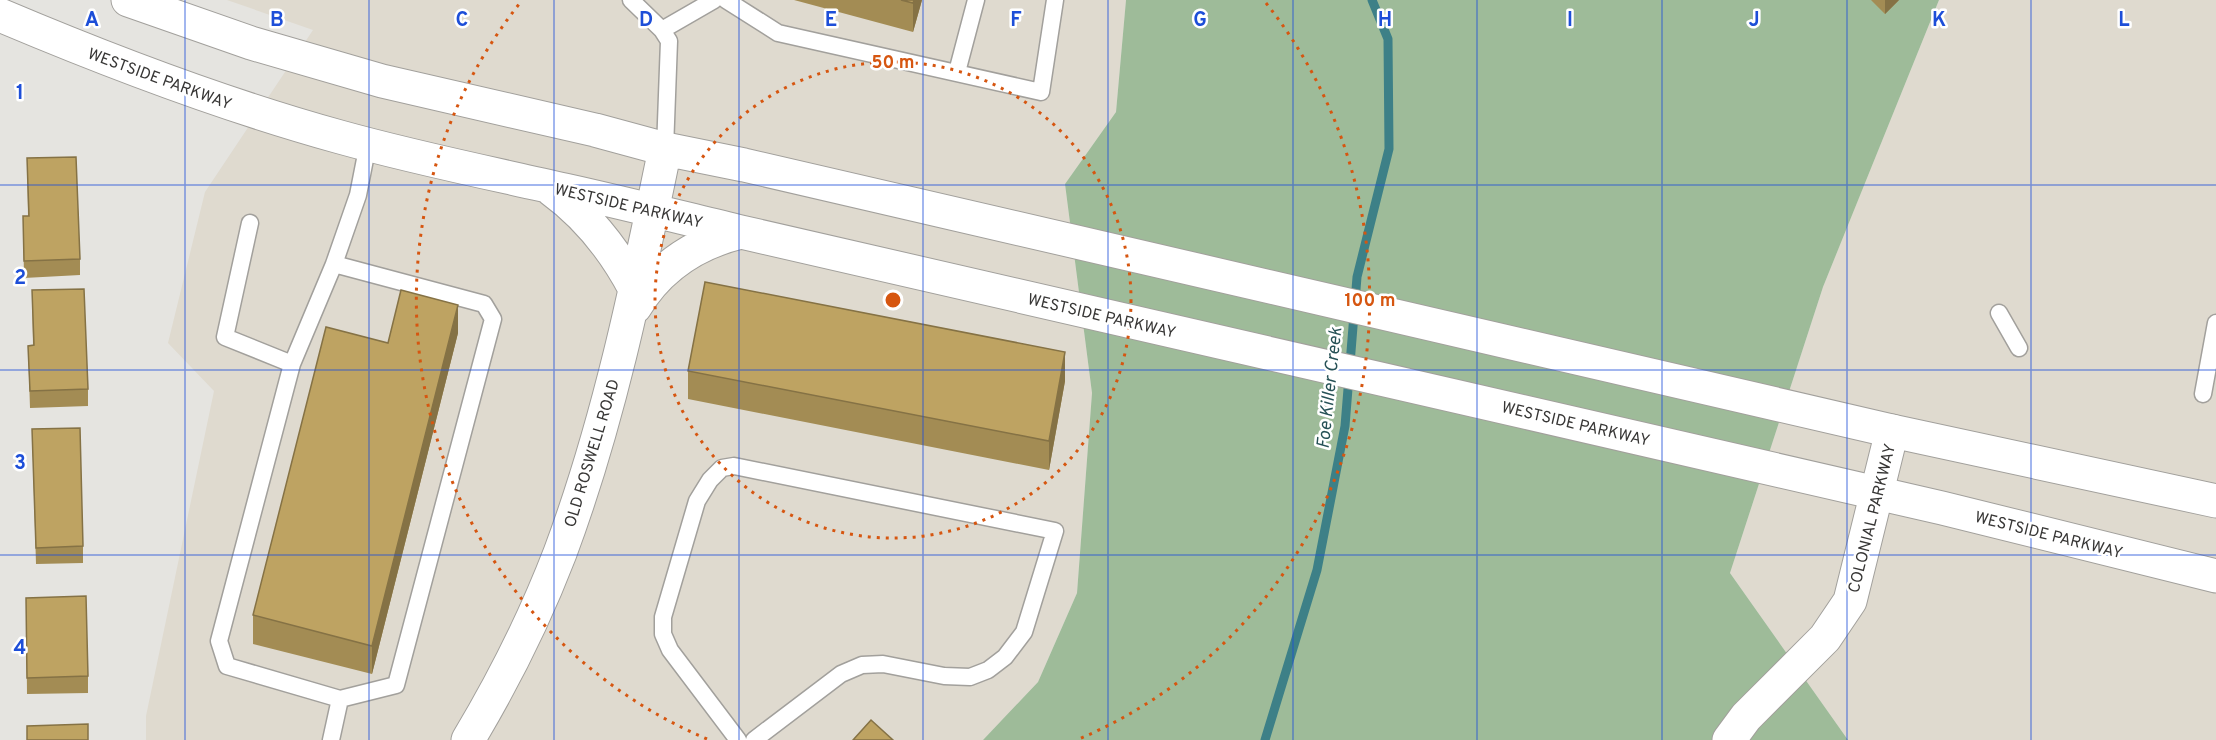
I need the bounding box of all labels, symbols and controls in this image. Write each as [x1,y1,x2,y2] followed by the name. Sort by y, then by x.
[85,8,99,34] text: A
[270,8,284,34] text: B
[456,8,468,34] text: C
[639,8,653,34] text: D
[825,8,837,34] text: E
[1010,8,1022,34] text: F
[1193,8,1207,34] text: G
[1378,8,1392,34] text: H
[1567,8,1573,34] text: I
[1748,8,1760,34] text: J
[1932,8,1946,34] text: K
[2118,8,2130,34] text: L
[85,45,234,115] street label: WESTSIDE PARKWAY
[871,52,915,75] text: 50 m
[16,81,24,107] text: 1
[552,180,705,234] street label: WESTSIDE PARKWAY
[14,266,26,292] text: 2
[883,290,903,310] centre of rings
[1025,290,1178,344] street label: WESTSIDE PARKWAY
[1344,290,1396,313] text: 100 m
[1313,325,1348,450] water label: Foe Killer Creek
[561,377,625,530] street label: OLD ROSWELL ROAD
[1499,398,1652,452] street label: WESTSIDE PARKWAY
[1845,442,1901,595] street label: COLONIAL PARKWAY
[14,451,26,477] text: 3
[1972,508,2125,564] street label: WESTSIDE PARKWAY
[14,636,26,662] text: 4

